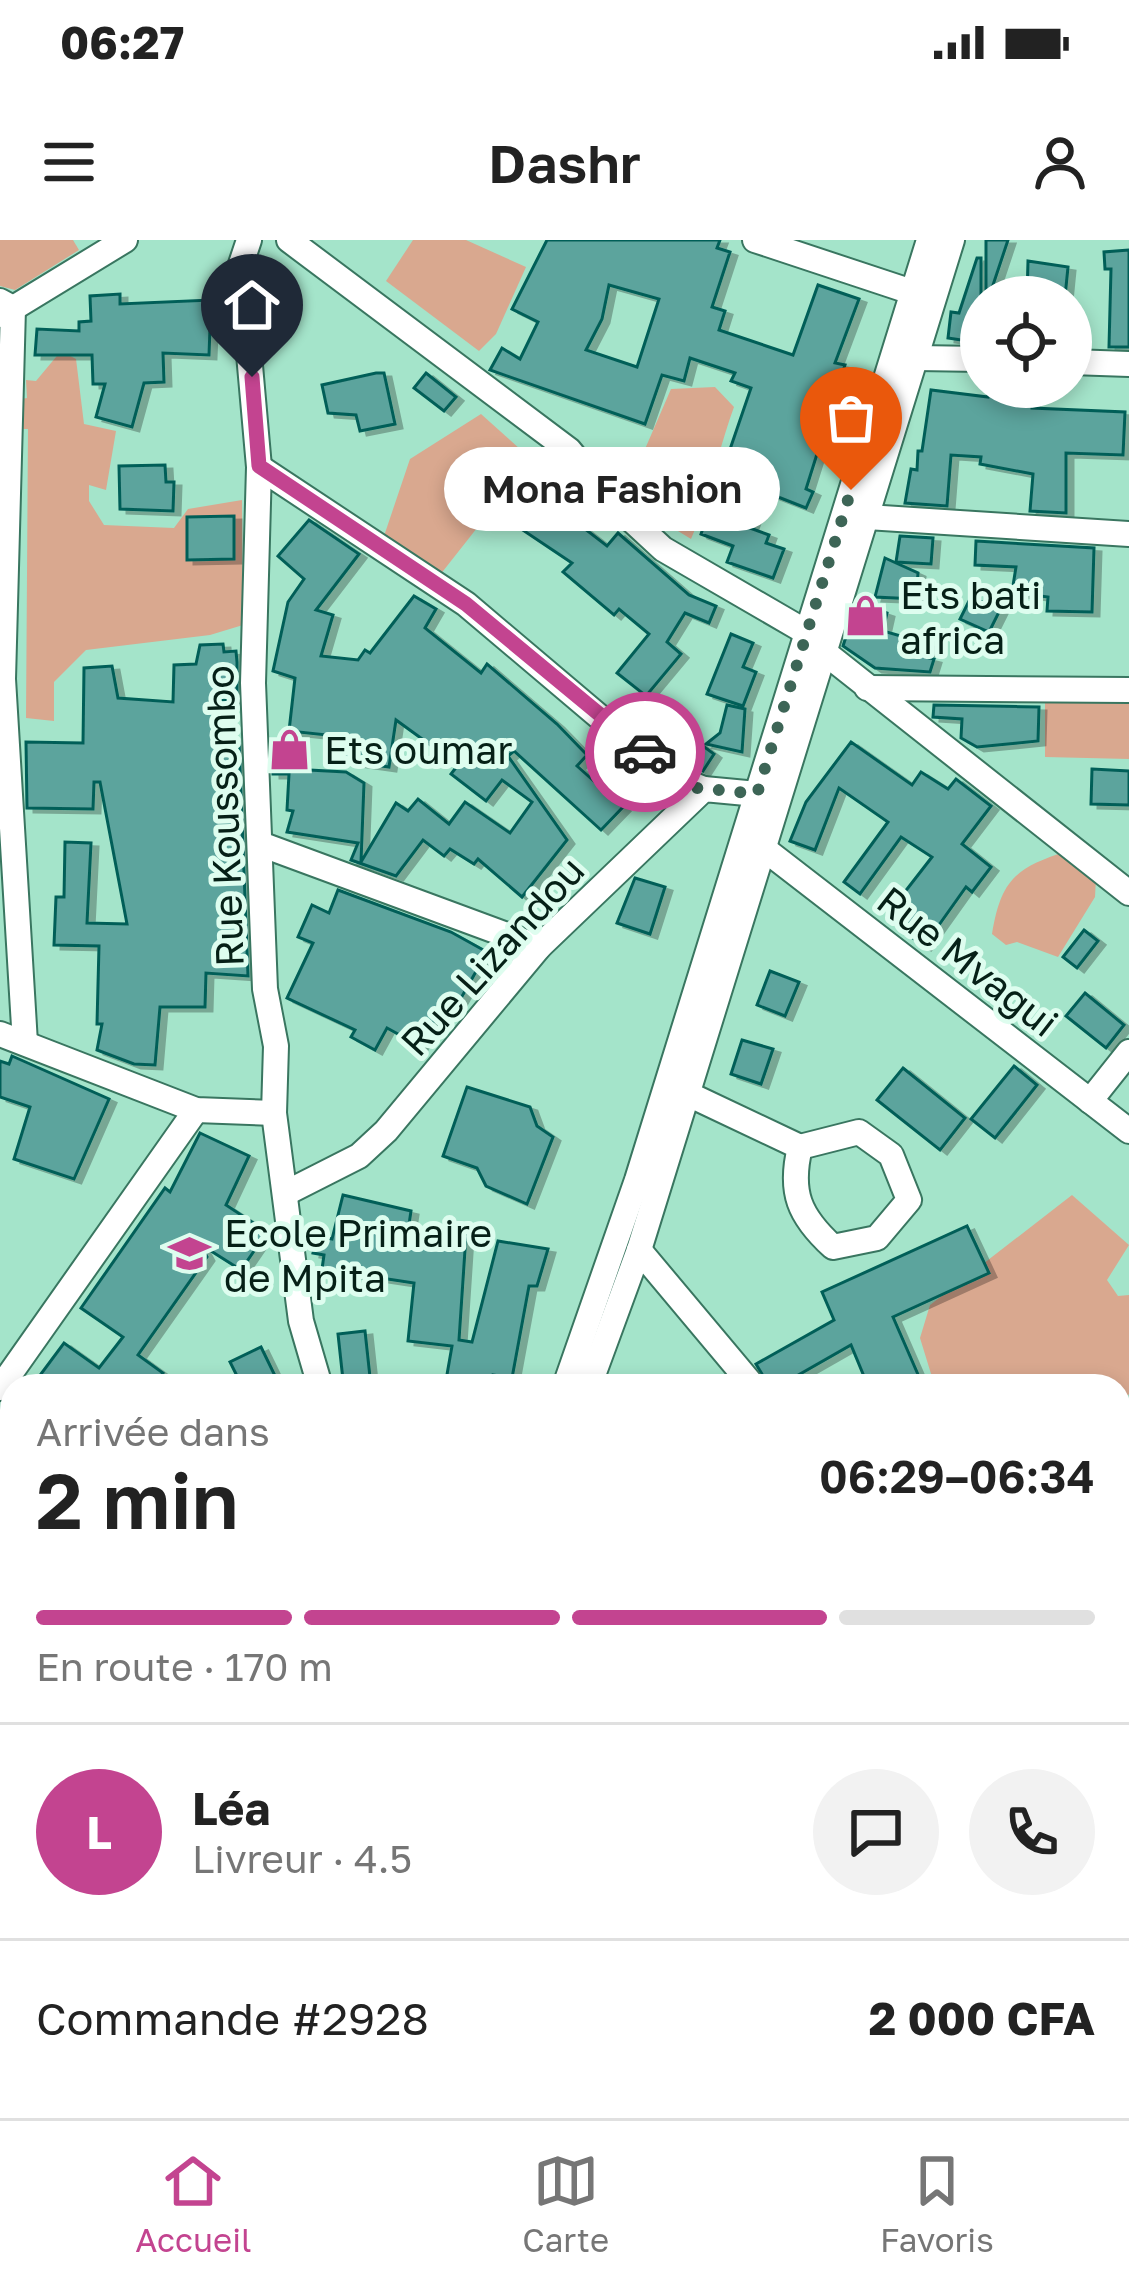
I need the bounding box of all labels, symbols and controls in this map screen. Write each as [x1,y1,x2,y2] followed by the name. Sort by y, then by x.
[60,15,184,69] text: 06:27
[36,129,102,195] icon: menu
[1027,129,1093,195] icon: person
[488,130,641,195] text: Dashr
[201,254,303,377] pin
[219,272,285,338] icon: home
[960,276,1092,408] map controls
[960,276,1092,408] button: locate
[800,367,902,490] pin
[818,385,884,451] icon: bag
[443,448,779,532] callout: Mona Fashion
[482,465,742,512] text: Mona Fashion
[900,571,1042,663] place label: Ets bati africa
[843,593,889,639] shop icon: Ets bati africa
[195,665,253,967] street label: Rue Koussombo
[585,692,705,812] courier
[612,719,678,785] icon: car
[267,726,313,772] shop icon: Ets oumar
[324,726,513,773] place label: Ets oumar
[390,847,594,1065] street label: Rue Lizandou
[868,876,1068,1046] street label: Rue Mvagui
[224,1209,492,1301] place label: Ecole Primaire de Mpita
[167,1231,213,1277] school or university icon: Ecole Primaire de Mpita
[36,1408,270,1455] text: Arrivée dans
[819,1449,1095,1503] text: 06:29–06:34
[36,1453,239,1546] text: 2 min
[36,1643,333,1690] text: En route · 170 m
[813,1769,939,1895] button: chat
[969,1769,1095,1895] button: phone
[192,1781,270,1835] text: Léa
[86,1805,112,1859] text: L
[192,1835,412,1882] text: Livreur · 4.5
[36,1991,429,2045] text: Commande #2928
[869,1991,1095,2045] text: 2 000 CFA
[135,2148,252,2259] tab: Accueil
[522,2148,609,2259] tab: Carte
[880,2148,994,2259] tab: Favoris

